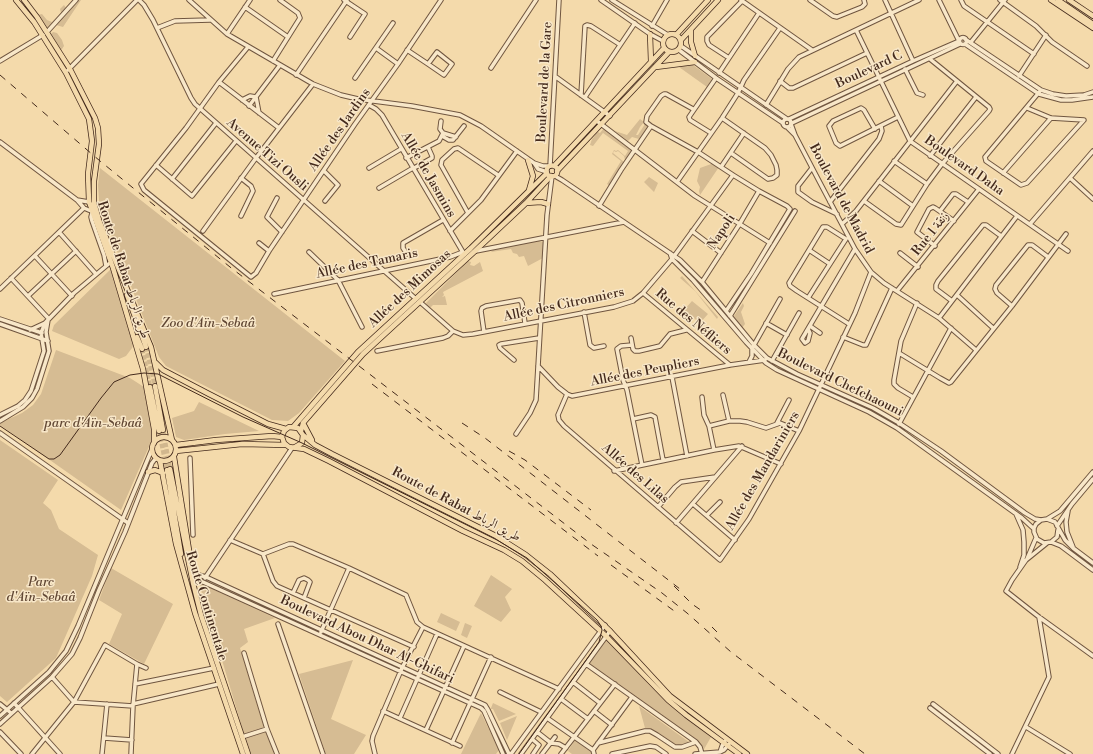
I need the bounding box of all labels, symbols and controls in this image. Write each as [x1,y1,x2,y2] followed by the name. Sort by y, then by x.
[534,21,556,143] street label: Boulevard de la Gare
[833,48,905,92] street label: Boulevard C
[306,86,374,174] street label: Allée des Jardins
[223,115,311,195] street label: Avenue Tizi Ousli
[397,130,459,220] street label: Allée de Jasmins
[921,133,1007,199] street label: Boulevard Daha
[805,141,877,257] street label: Boulevard de Madrid
[93,199,153,341] street label: Route de Rabat طريق الرباط
[909,209,953,259] street label: Rue 1 زنقة
[705,211,739,253] street label: Napoli
[315,246,419,282] street label: Allée des Tamaris
[365,247,455,331] street label: Allée des Mimosas
[502,285,626,325] street label: Allée des Citronniers
[652,286,734,358] street label: Rue des Néfliers
[161,316,255,332] park label: Zoo d'Aïn-Sebaâ
[775,346,905,420] street label: Boulevard Chefchaouni
[589,354,701,390] street label: Allée des Peupliers
[723,409,803,533] street label: Allée des Mandariniers
[44,416,142,432] park label: parc d'Aïn-Sebaâ
[598,441,672,507] street label: Allée des Lilas
[389,464,523,546] street label: Route de Rabat طريق الرباط
[182,549,230,663] street label: Route Continentale
[7,575,75,606] park label: Parc d'Aïn-Sebaâ
[277,593,457,687] street label: Boulevard Abou Dhar Al-Ghifari

